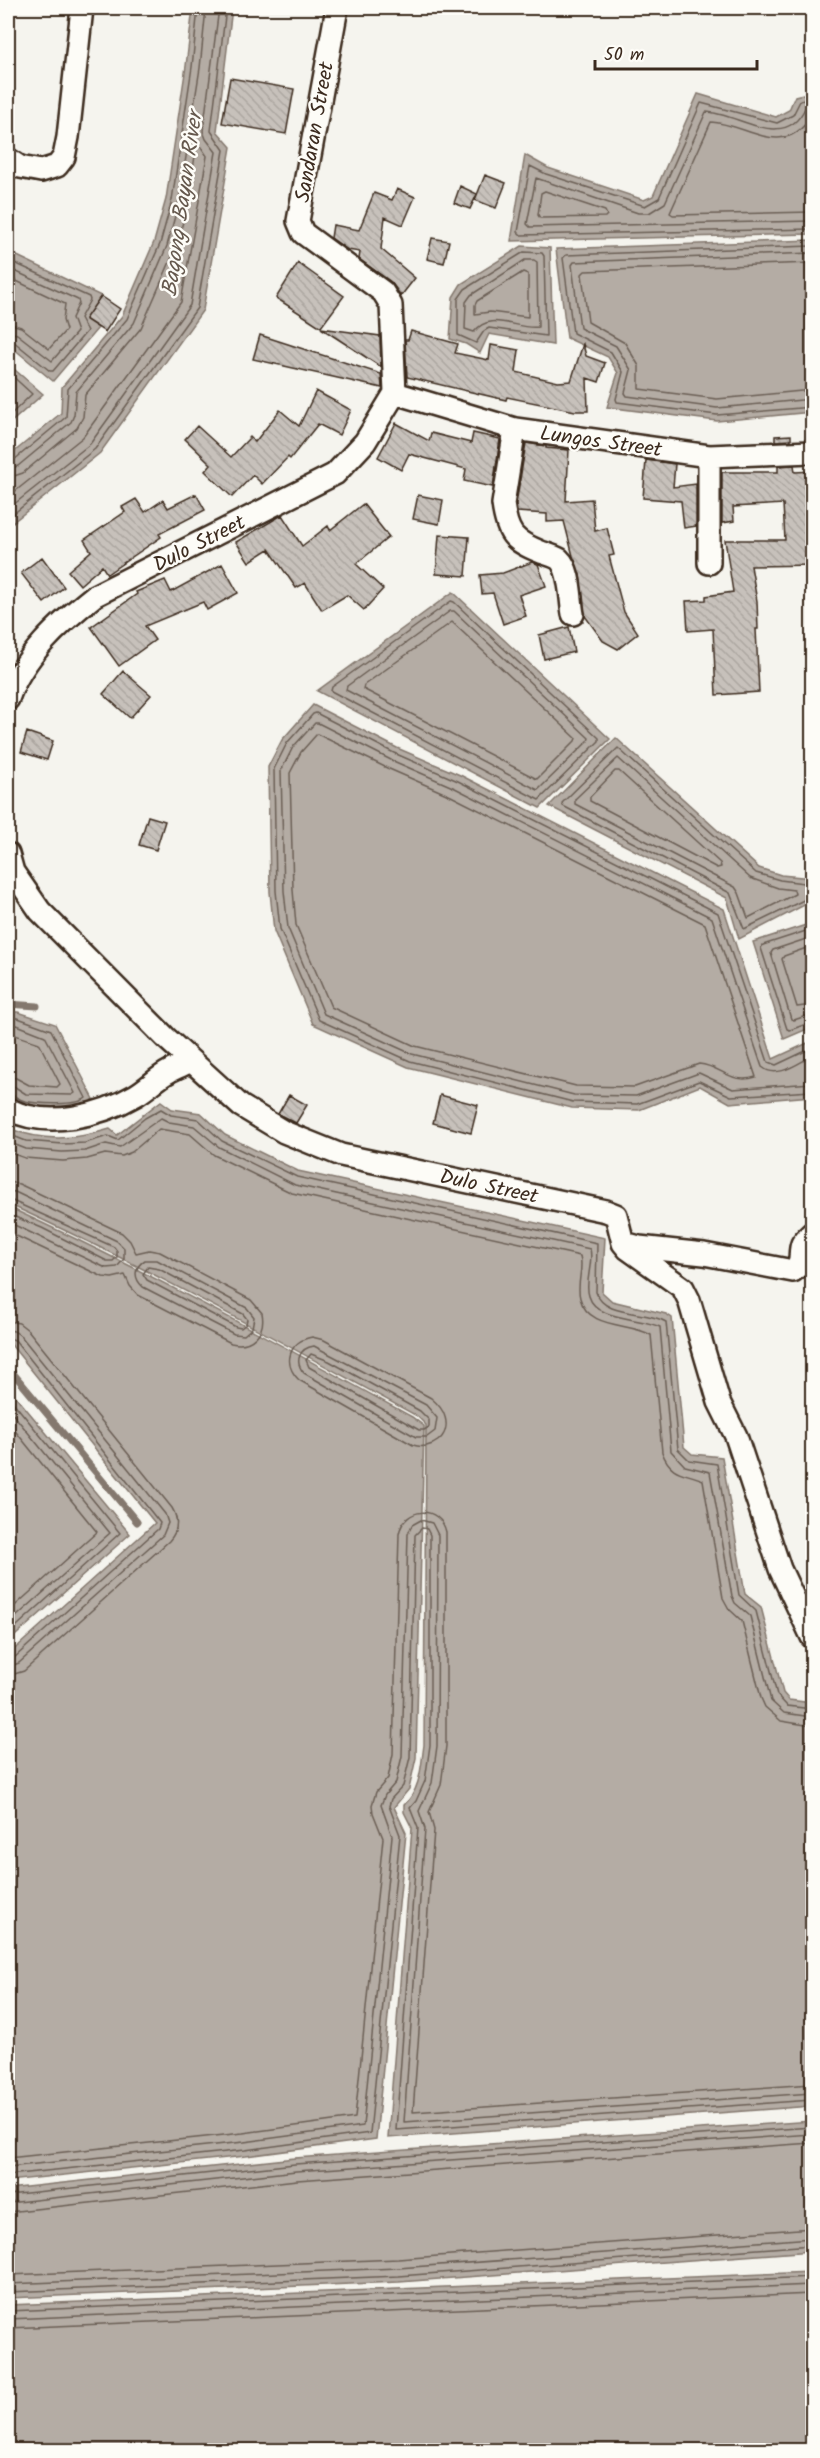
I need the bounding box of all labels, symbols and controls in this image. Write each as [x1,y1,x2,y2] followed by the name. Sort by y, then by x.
[595,33,757,71] scale bar
[604,41,644,70] text: 50 m
[287,59,344,205] street label: Sandaran Street
[153,105,214,299] water label: Bagong Bayan River
[538,418,665,467] street label: Lungos Street
[148,507,252,582] street label: Dulo Street
[436,1161,542,1214] street label: Dulo Street

